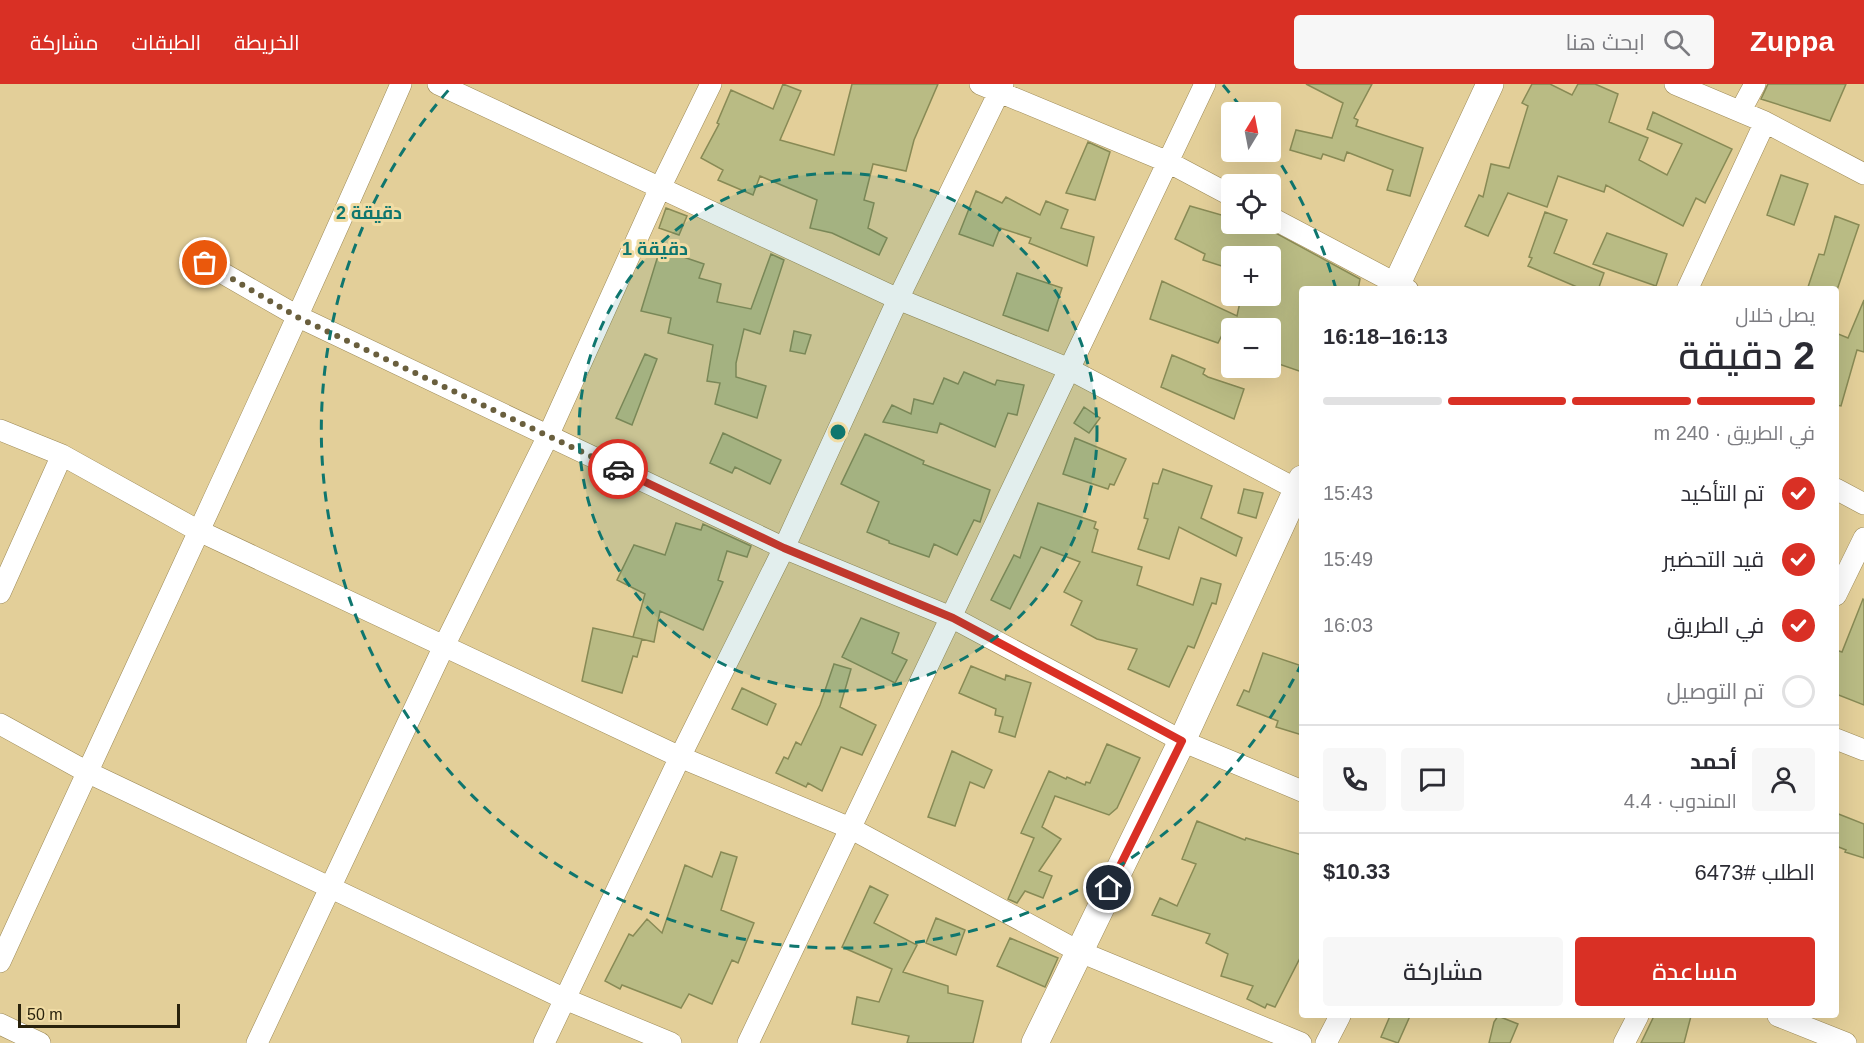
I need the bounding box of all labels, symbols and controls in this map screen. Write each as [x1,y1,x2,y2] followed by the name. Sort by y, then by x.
[1294,15,1714,69] search box
[1660,26,1693,59] icon: search
[1750,26,1834,57] text: Zuppa
[1565,30,1645,55] text: ابحث هنا
[30,31,99,54] text: مشاركة
[132,31,201,54] text: الطبقات
[234,31,300,54] text: الخريطة
[1221,102,1281,162] north arrow
[1221,102,1281,378] map controls
[1221,174,1281,234] button: locate
[336,203,402,223] text: 2 دقيقة
[179,237,230,288] pin
[622,239,688,259] text: 1 دقيقة
[188,246,221,279] icon: bag
[1221,246,1281,306] button: +
[1735,304,1815,326] text: يصل خلال
[1221,318,1281,378] button: −
[1323,324,1448,349] text: 16:13–16:18
[1679,334,1815,377] text: 2 دقيقة
[828,422,848,442] centre of rings
[1654,422,1815,444] text: في الطريق · 240 m
[588,439,648,499] courier
[602,453,635,486] icon: car
[1782,477,1815,510] icon: check
[1681,481,1764,506] text: تم التأكيد
[1323,482,1373,504] text: 15:43
[1782,543,1815,576] icon: check
[1663,547,1764,572] text: قيد التحضير
[1323,548,1373,570] text: 15:49
[1782,609,1815,642] icon: check
[1667,613,1764,638] text: في الطريق
[1323,614,1373,636] text: 16:03
[1666,679,1764,704] text: تم التوصيل
[1323,748,1386,811] button: phone
[1401,748,1464,811] button: chat
[1752,748,1815,811] button: person
[1690,749,1737,774] text: أحمد
[1624,790,1737,812] text: المندوب · 4.4
[1323,859,1390,884] text: $10.33
[1695,860,1815,885] text: الطلب #6473
[1083,862,1134,913] pin
[1092,871,1125,904] icon: home
[1323,937,1563,1006] button: مشاركة
[1575,937,1815,1006] button: مساعدة
[18,1001,180,1028] scale bar
[27,1006,63,1023] text: 50 m

